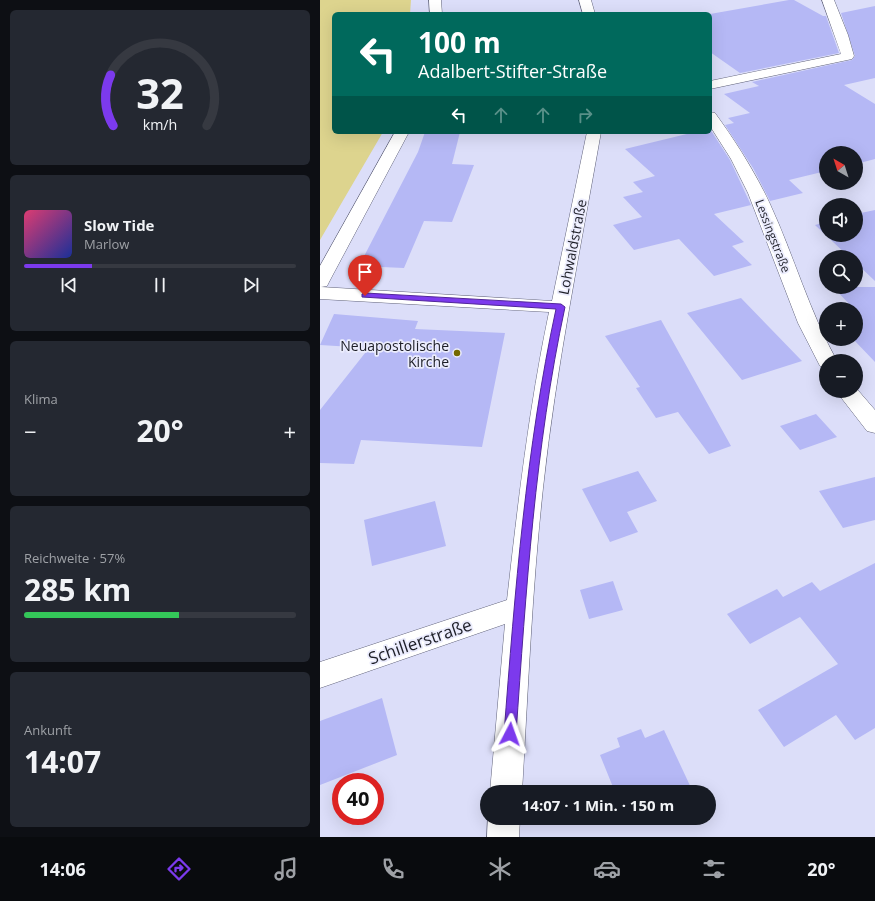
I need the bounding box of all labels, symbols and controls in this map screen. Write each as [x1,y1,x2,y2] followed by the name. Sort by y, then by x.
[418,23,501,61] text: 100 m
[352,28,404,80] icon: left
[418,59,607,83] text: Adalbert-Stifter-Straße
[136,65,184,121] text: 32
[448,104,470,126] icon: left
[490,104,512,126] icon: ahead
[532,104,554,126] icon: ahead
[574,104,596,126] icon: right
[143,114,177,133] text: km/h
[819,146,863,190] north arrow
[819,146,863,398] map controls
[751,197,795,275] street label: Lessingstraße
[553,198,591,296] street label: Lohwaldstraße
[819,198,863,242] button: sound
[84,215,154,235] text: Slow Tide
[84,235,129,253] text: Marlow
[819,250,863,294] button: search
[348,255,382,296] pin
[354,261,376,283] icon: arrive
[58,274,80,296] icon: previous
[149,274,171,296] icon: pause
[240,274,262,296] icon: next
[819,302,863,346] button: +
[340,336,449,371] place label: Neuapostolische Kirche
[452,348,462,358] marker: Neuapostolische Kirche
[819,354,863,398] button: −
[24,390,58,408] text: Klima
[136,410,184,451] text: 20°
[24,416,37,446] text: −
[283,416,296,446] text: +
[24,549,125,567] text: Reichweite · 57%
[24,569,131,610] text: 285 km
[365,613,475,669] street label: Schillerstraße
[489,713,531,755] position arrow
[24,721,72,739] text: Ankunft
[24,741,101,782] text: 14:07
[332,773,384,825] speed limit sign: 40
[522,795,674,815] text: 14:07 · 1 Min. · 150 m
[165,855,193,883] icon: directions
[272,855,300,883] icon: music
[379,855,407,883] icon: phone
[486,855,514,883] icon: climate
[593,855,621,883] icon: car
[700,855,728,883] icon: filters
[40,857,86,881] text: 14:06
[807,857,835,881] text: 20°

